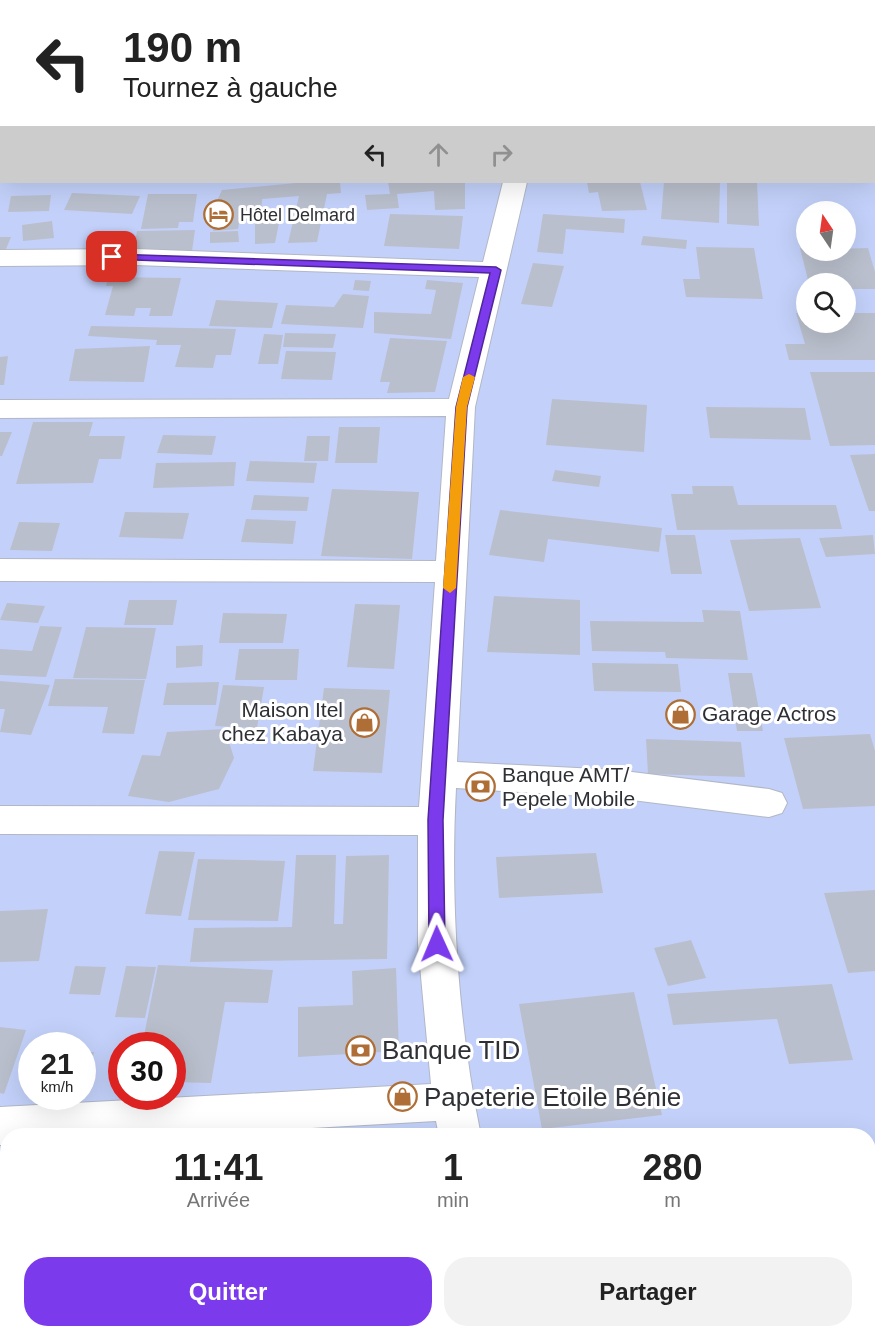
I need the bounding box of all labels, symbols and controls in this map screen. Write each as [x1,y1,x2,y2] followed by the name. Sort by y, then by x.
[24,24,102,102] icon: left
[123,24,242,71] text: 190 m
[123,73,338,103] text: Tournez à gauche
[359,138,392,171] icon: left
[422,138,455,171] icon: ahead
[485,138,518,171] icon: right
[203,199,235,231] hotel icon: Hôtel Delmard
[796,201,856,261] north arrow
[796,201,856,333] map controls
[240,205,355,225] place label: Hôtel Delmard
[86,231,137,282] pin
[95,240,128,273] icon: arrive
[796,273,856,333] button: search
[222,698,343,745] place label: Maison Itel chez Kabaya
[665,698,697,730] shop icon: Garage Actros
[702,702,836,725] place label: Garage Actros
[348,706,380,738] shop icon: Maison Itel chez Kabaya
[502,763,635,810] place label: Banque AMT/ Pepele Mobile
[465,771,497,803] bank icon: Banque AMT/ Pepele Mobile
[405,912,469,976] position arrow
[108,1032,186,1110] speed limit sign: 30
[345,1034,377,1066] bank icon: Banque TID
[382,1035,520,1065] place label: Banque TID
[40,1047,74,1080] text: 21
[41,1078,73,1095] text: km/h
[387,1081,419,1113] shop icon: Papeterie Etoile Bénie
[424,1082,681,1112] place label: Papeterie Etoile Bénie
[173,1147,263,1188] text: 11:41
[443,1147,463,1188] text: 1
[643,1147,703,1188] text: 280
[187,1189,250,1211] text: Arrivée
[437,1189,469,1211] text: min
[664,1189,681,1211] text: m
[24,1257,432,1326] button: Quitter
[444,1257,852,1326] button: Partager

